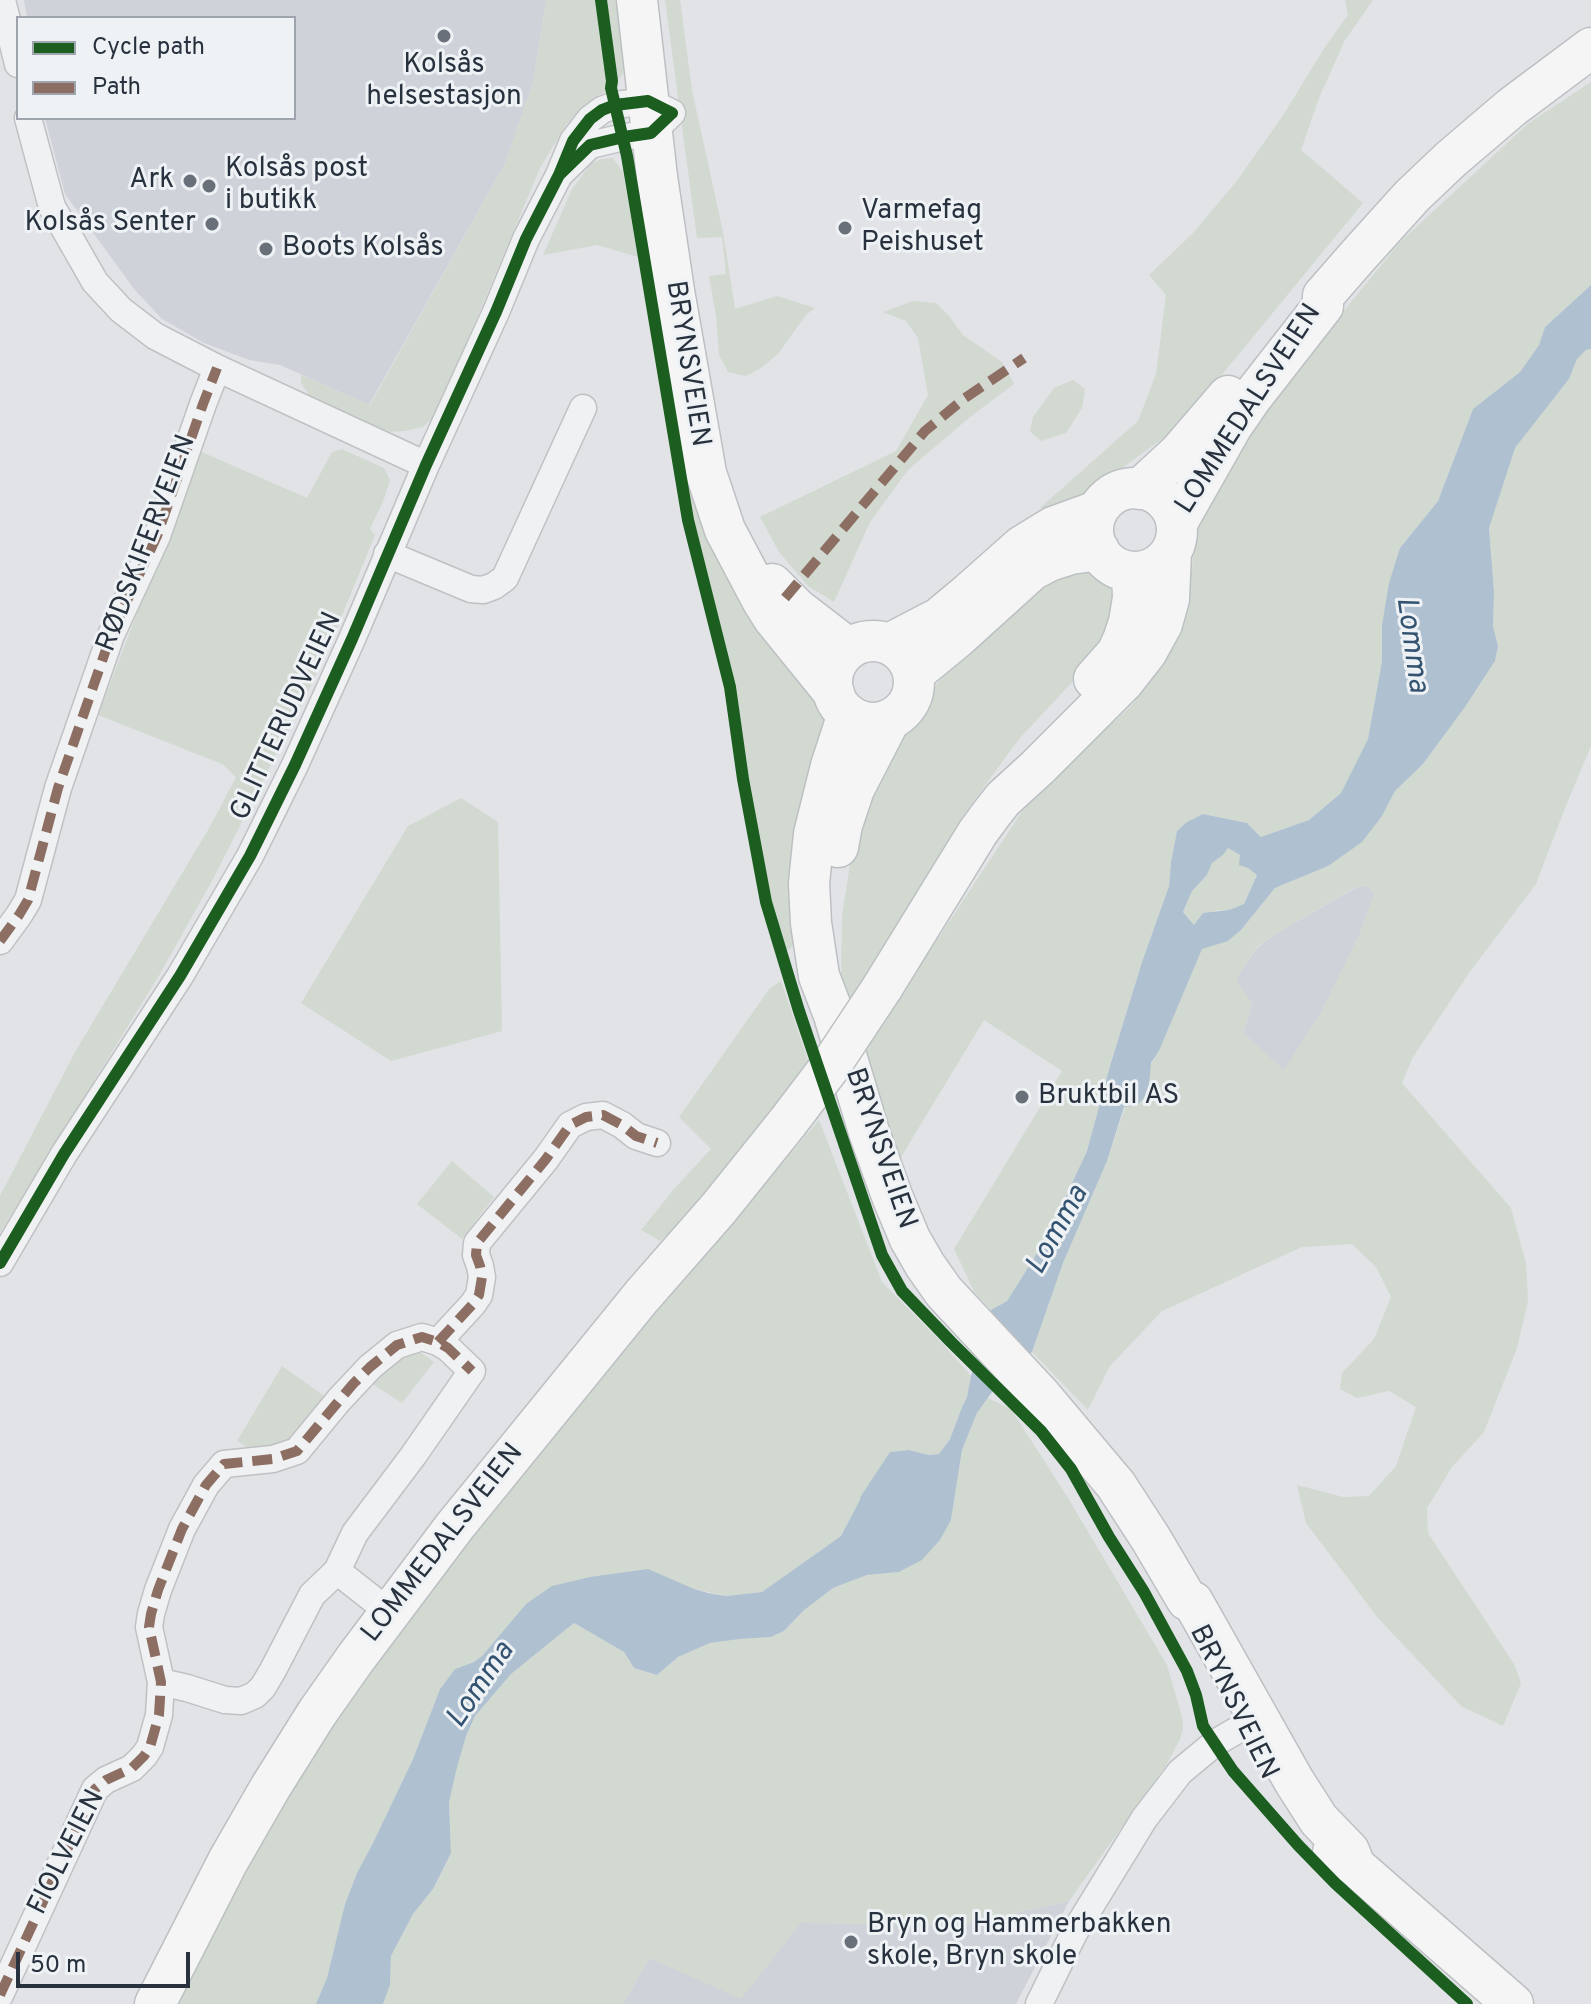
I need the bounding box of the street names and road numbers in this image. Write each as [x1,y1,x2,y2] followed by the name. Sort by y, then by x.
[656,278,716,450] street label: BRYNSVEIEN
[1170,299,1330,521] street label: LOMMEDALSVEIEN
[91,431,205,657] street label: RØDSKIFERVEIEN
[225,608,351,826] street label: GLITTERUDVEIEN
[836,1064,922,1234] street label: BRYNSVEIEN
[356,1438,532,1650] street label: LOMMEDALSVEIEN
[1180,1620,1284,1786] street label: BRYNSVEIEN
[22,1785,114,1921] street label: FIOLVEIEN

